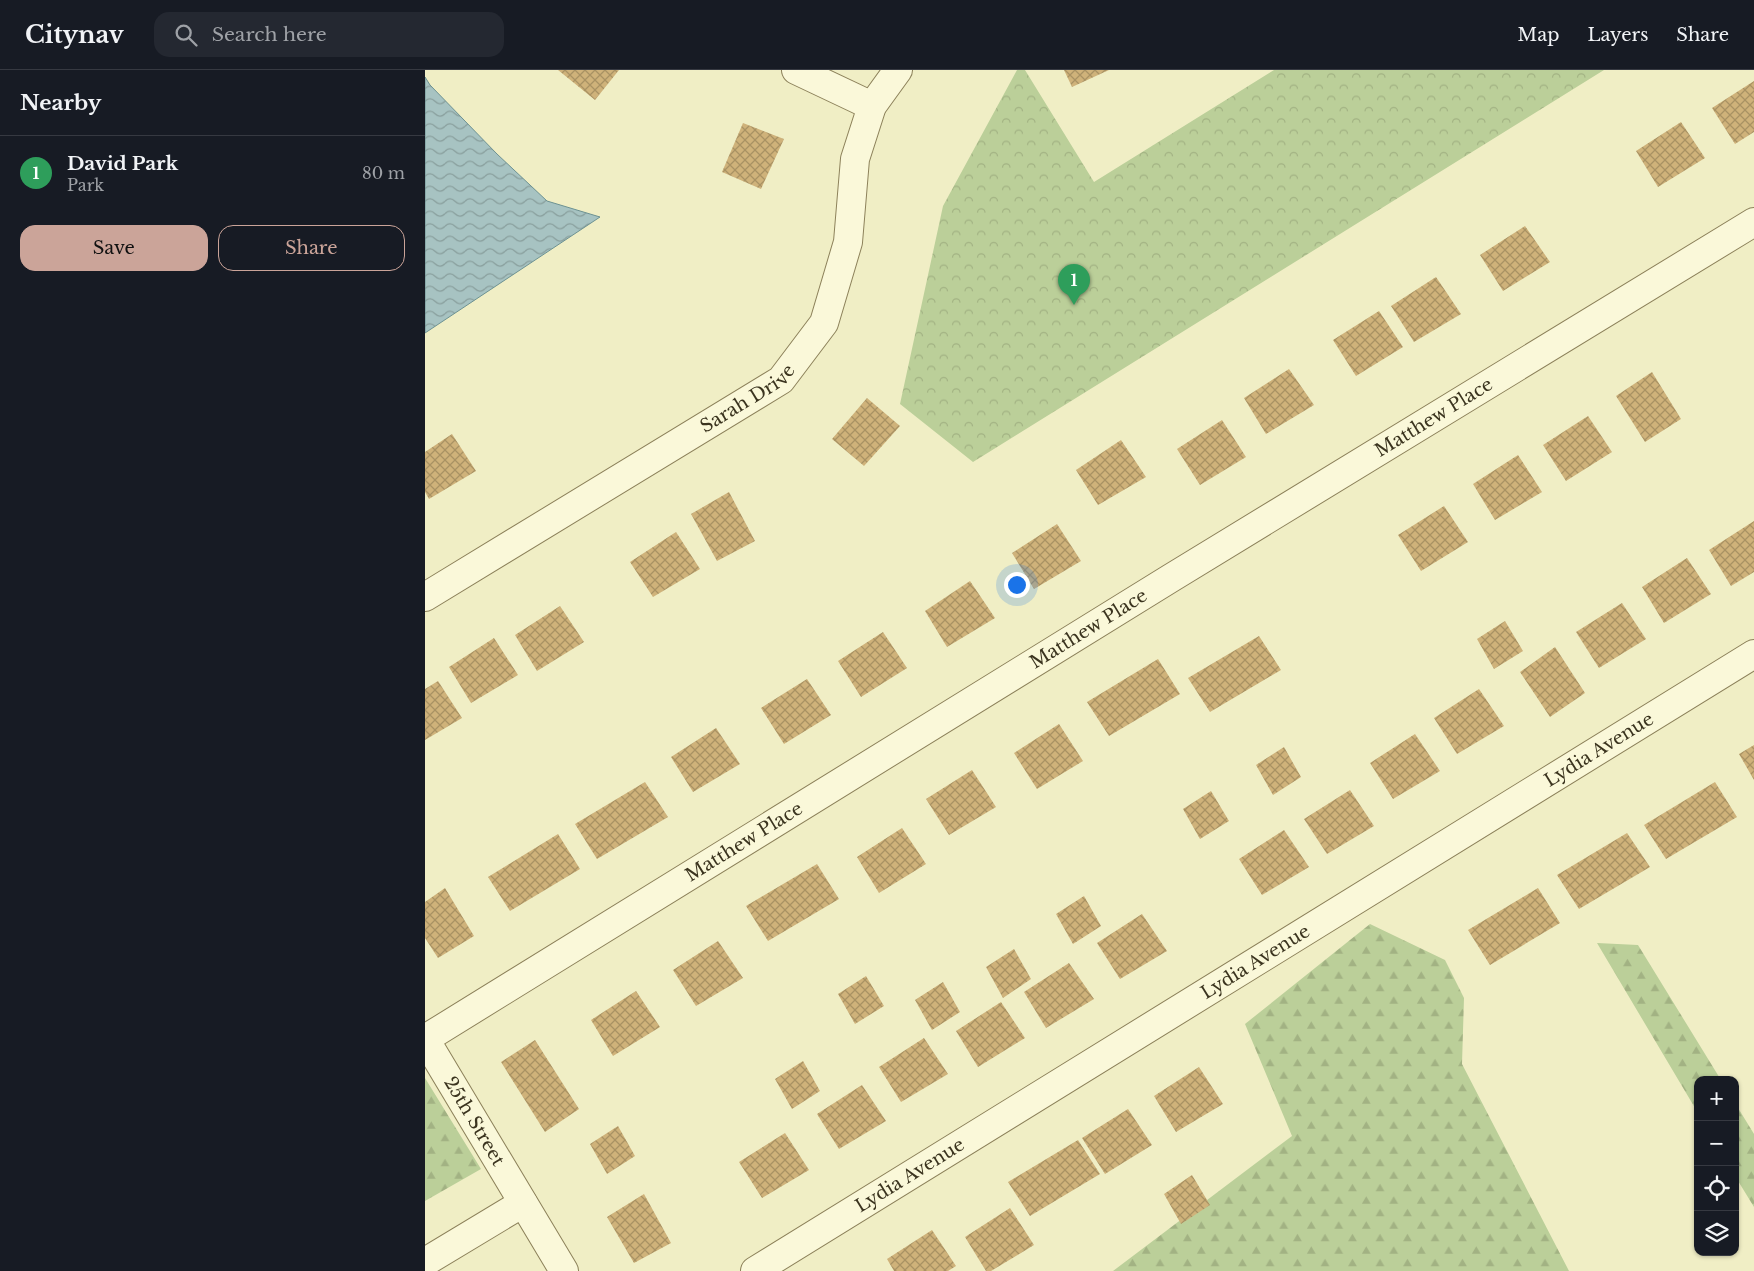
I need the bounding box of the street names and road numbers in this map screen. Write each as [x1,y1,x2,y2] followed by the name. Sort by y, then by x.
[696,360,800,438] street label: Sarah Drive
[1371,373,1497,462] street label: Matthew Place
[1026,584,1151,674] street label: Matthew Place
[1540,708,1658,792] street label: Lydia Avenue
[681,797,807,886] street label: Matthew Place
[1197,920,1314,1004] street label: Lydia Avenue
[439,1073,510,1170] street label: 25th Street
[851,1133,968,1217] street label: Lydia Avenue

